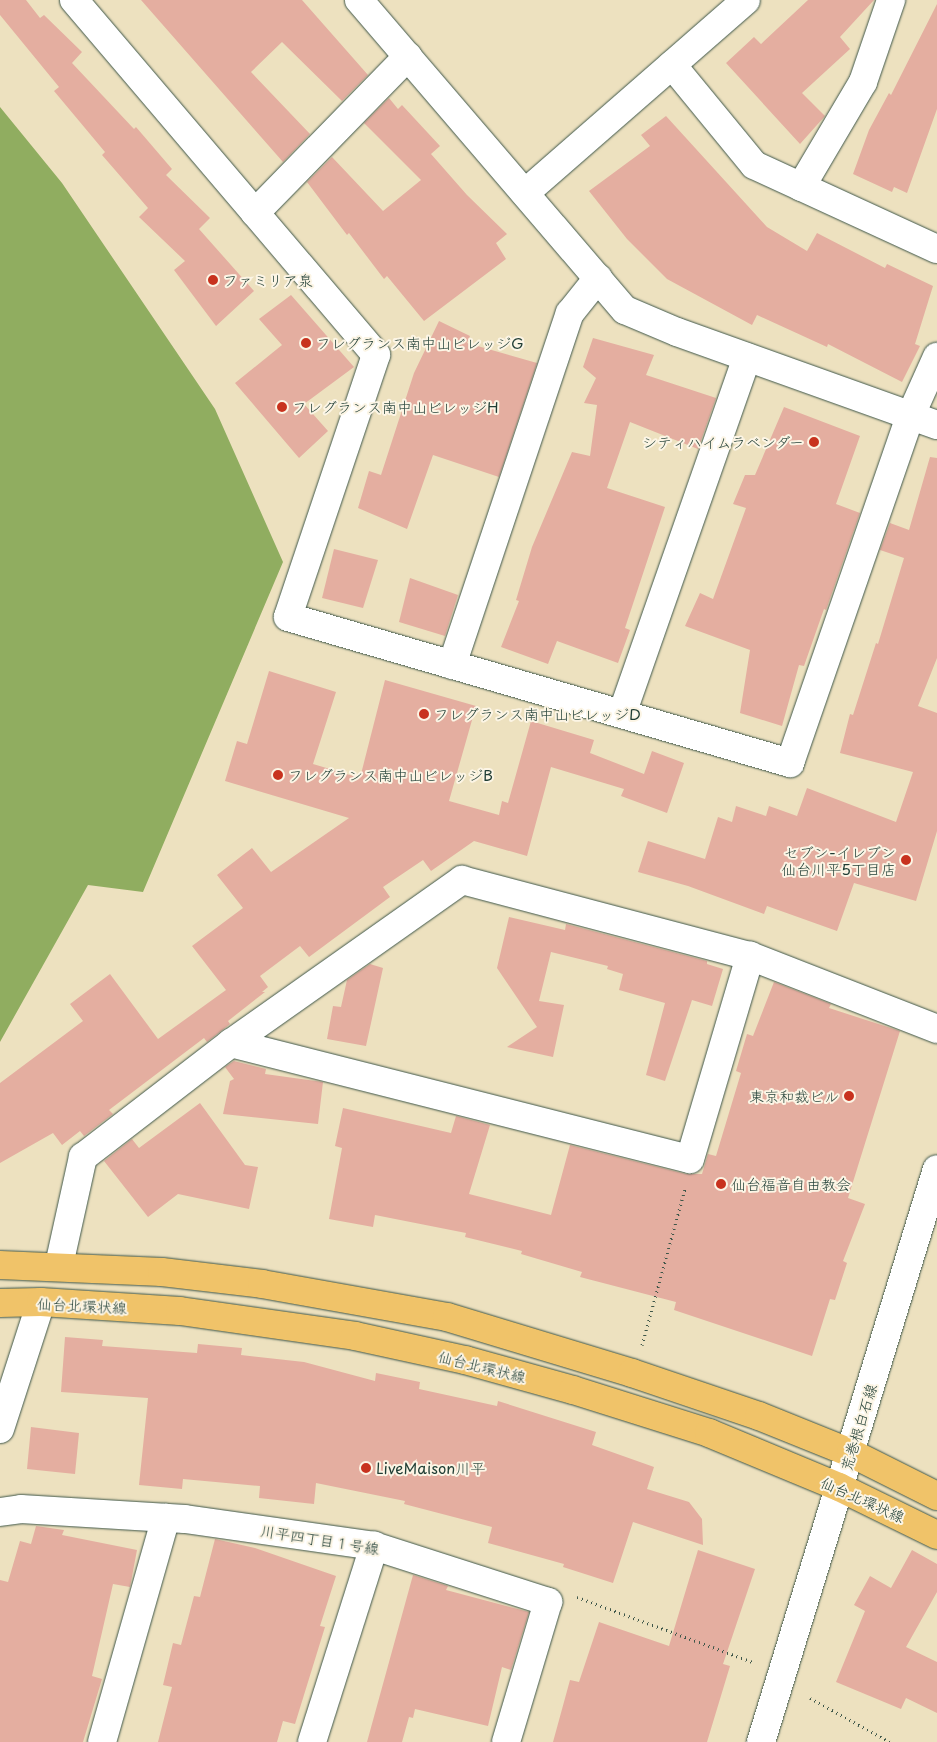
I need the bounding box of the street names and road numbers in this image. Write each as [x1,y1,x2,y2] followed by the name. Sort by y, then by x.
[37,1294,127,1316] street label: 仙台北環状線
[436,1346,528,1386] street label: 仙台北環状線
[836,1381,880,1473] street label: 荒巻根白石線
[818,1472,908,1526] street label: 仙台北環状線
[259,1521,381,1557] street label: 川平四丁目１号線

